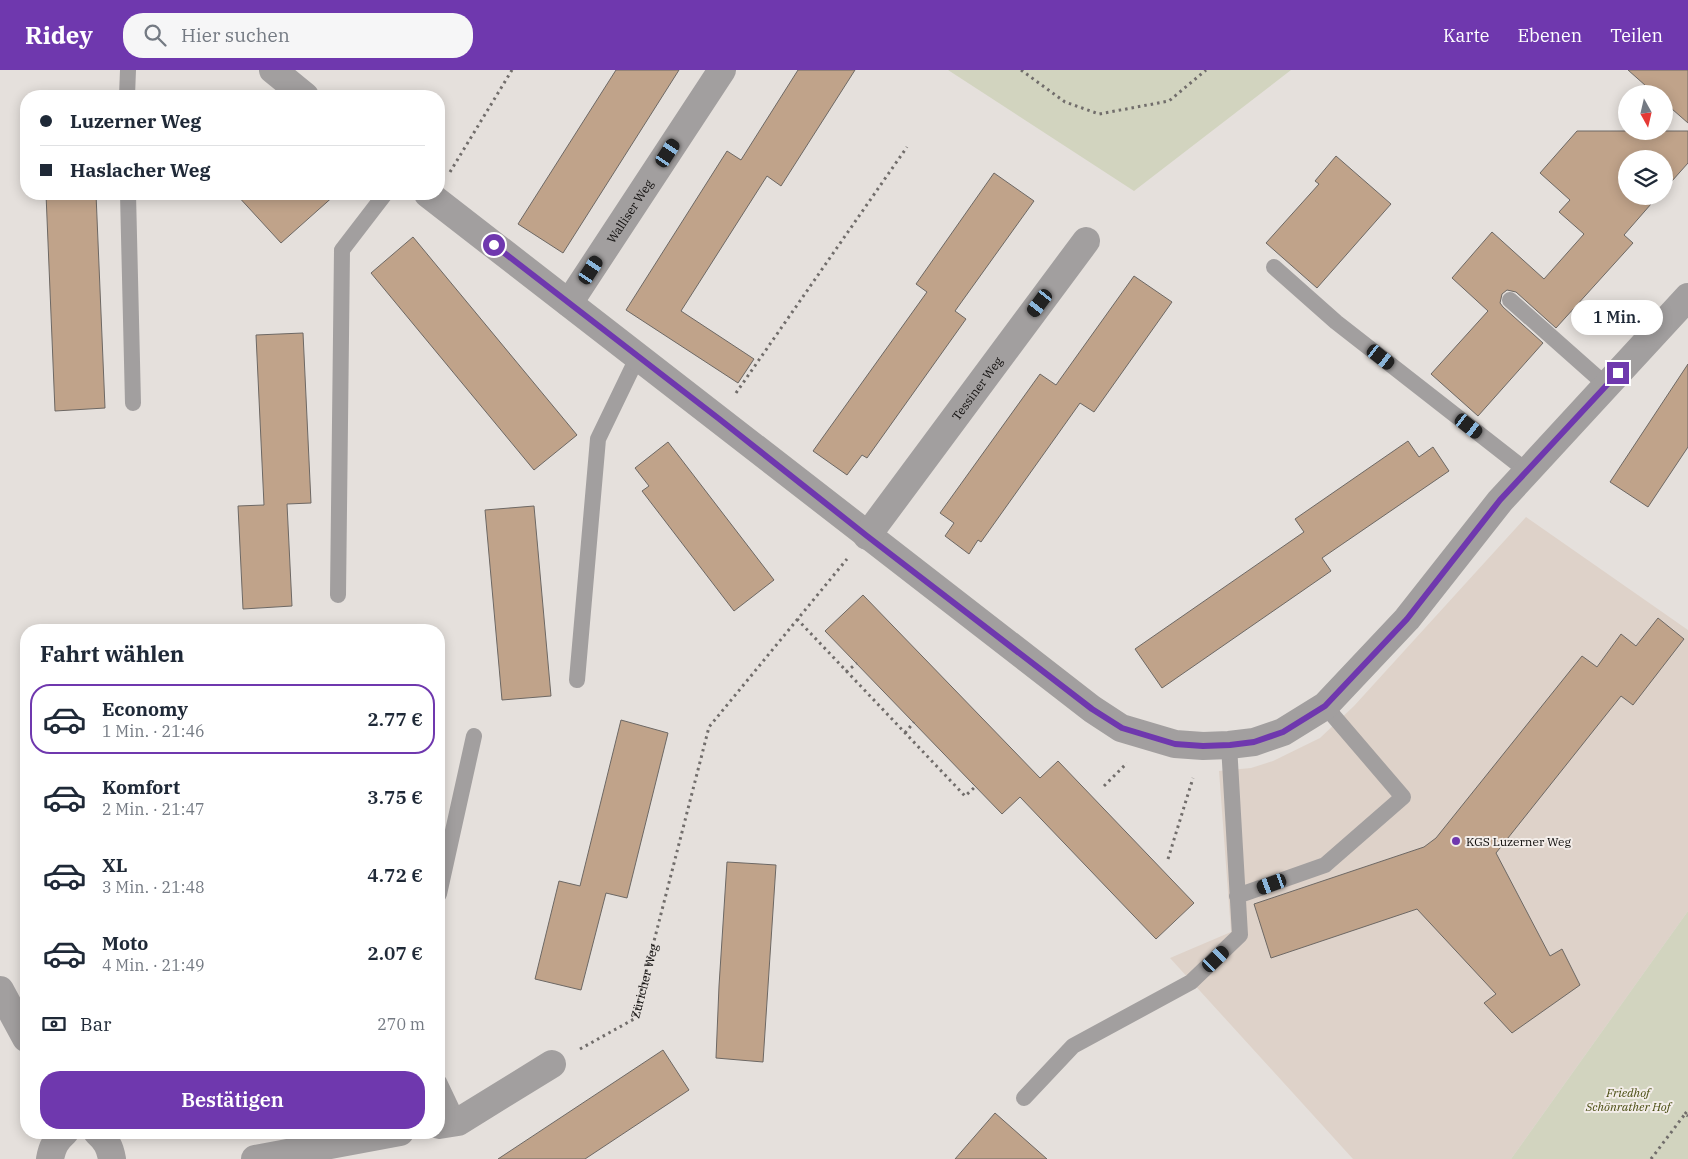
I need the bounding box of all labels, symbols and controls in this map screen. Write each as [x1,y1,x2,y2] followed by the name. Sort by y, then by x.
[123,13,473,58] search box
[25,19,93,51] text: Ridey
[141,21,169,49] icon: search
[181,23,290,47] text: Hier suchen
[1443,24,1489,47] text: Karte
[1517,24,1582,47] text: Ebenen
[1610,24,1663,47] text: Teilen
[1618,85,1672,140] north arrow
[1618,85,1673,205] map controls
[70,109,201,133] text: Luzerner Weg
[653,136,682,170] car
[1618,150,1673,205] button: layers
[70,158,210,182] text: Haslacher Weg
[603,176,656,246] street label: Walliser Weg
[483,234,505,256] route start
[576,253,605,287] car
[1024,287,1055,319] car
[1572,300,1664,336] callout: 1 Min.
[1593,307,1641,327] text: 1 Min.
[1364,342,1397,372] car
[948,353,1005,423] street label: Tessiner Weg
[1607,362,1629,384] route end
[1452,411,1485,441] car
[40,639,184,668] text: Fahrt wählen
[42,697,87,742] icon: car
[102,697,188,721] text: Economy
[367,707,423,731] text: 2.77 €
[102,721,205,741] text: 1 Min. · 21:46
[42,775,87,820] icon: car
[102,775,180,799] text: Komfort
[367,785,423,809] text: 3.75 €
[102,799,205,819] text: 2 Min. · 21:47
[1466,834,1572,849] place label: KGS Luzerner Weg
[1450,835,1462,847] marker: KGS Luzerner Weg
[42,853,87,898] icon: car
[102,853,128,877] text: XL
[367,863,423,887] text: 4.72 €
[1255,872,1288,896] car
[102,877,205,897] text: 3 Min. · 21:48
[42,931,87,976] icon: car
[102,931,148,955] text: Moto
[367,941,423,965] text: 2.07 €
[627,942,661,1020] street label: Züricher Weg
[1200,943,1232,975] car
[102,955,205,975] text: 4 Min. · 21:49
[40,1010,68,1038] icon: cash
[80,1012,112,1036] text: Bar
[377,1014,425,1034] text: 270 m
[40,1071,425,1129] button: Bestätigen
[1585,1085,1673,1114] park label: Friedhof Schönrather Hof

